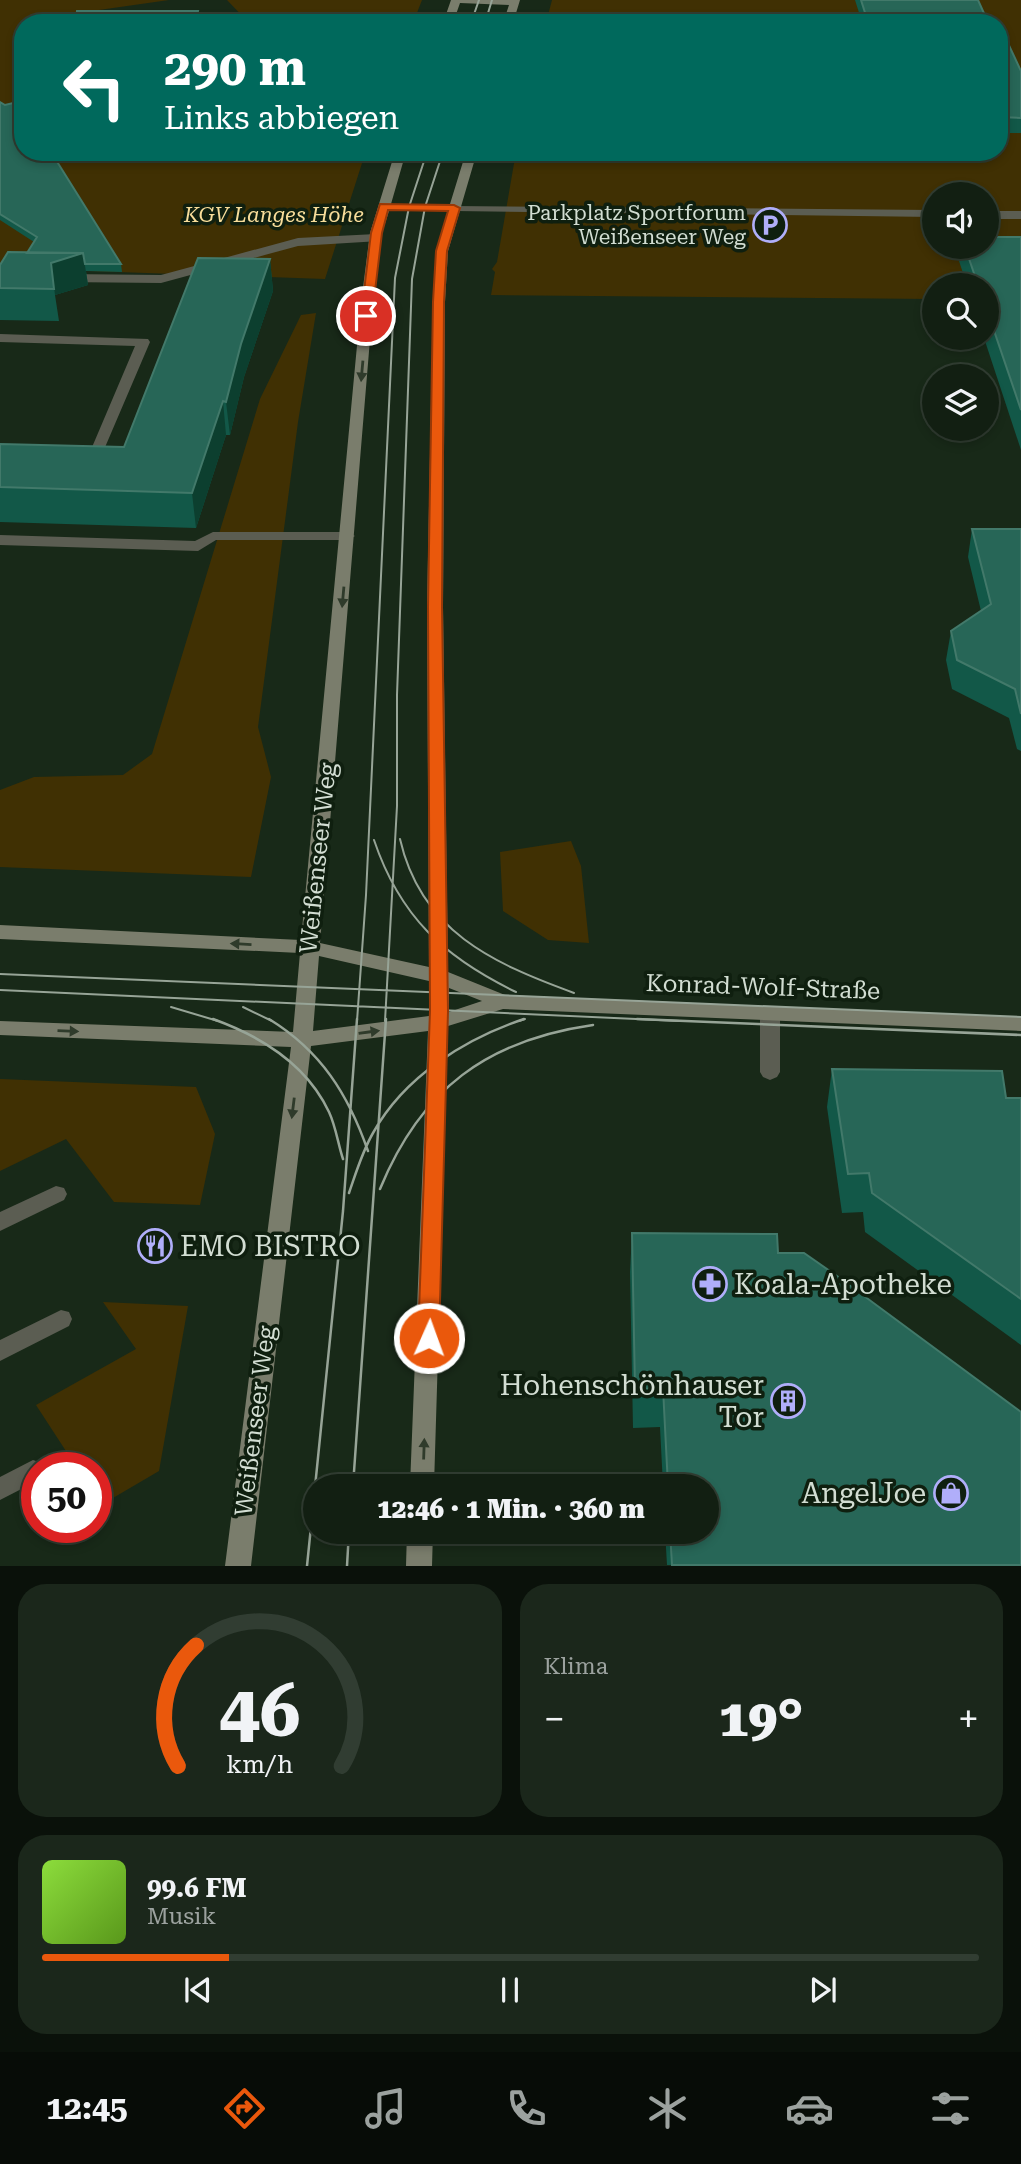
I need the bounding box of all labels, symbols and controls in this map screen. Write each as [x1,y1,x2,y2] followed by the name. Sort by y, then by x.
[164,40,306,97] text: 290 m
[49,42,140,133] icon: left
[164,99,399,137] text: Links abbiegen
[922,182,999,441] map controls
[922,182,999,259] button: sound
[527,201,746,249] place label: Parkplatz Sportforum Weißenseer Weg
[183,203,364,227] park label: KGV Langes Höhe
[751,206,789,244] parking icon: Parkplatz Sportforum Weißenseer Weg
[922,273,999,350] button: search
[336,286,396,346] pin
[347,297,385,335] icon: arrive
[356,360,367,382] one-way arrow
[922,364,999,441] button: layers
[337,586,348,608] one-way arrow
[294,761,342,955] street label: Weißenseer Weg
[230,938,252,949] one-way arrow
[645,969,881,1005] street label: Konrad-Wolf-Straße
[57,1025,79,1036] one-way arrow
[359,1026,381,1037] one-way arrow
[288,1097,299,1119] one-way arrow
[136,1227,174,1265] restaurant icon: EMO BISTRO
[180,1230,361,1263] place label: EMO BISTRO
[691,1265,729,1303] pharmacy icon: Koala-Apotheke
[734,1268,952,1301] place label: Koala-Apotheke
[392,1301,466,1375] position arrow
[229,1324,281,1518] street label: Weißenseer Weg
[500,1369,764,1434] place label: Hohenschönhauser Tor
[769,1382,807,1420] building icon: Hohenschönhauser Tor
[418,1438,429,1460] one-way arrow
[21,1452,112,1543] speed limit sign: 50
[932,1474,970,1512] shop icon: AngelJoe
[801,1477,926,1510] place label: AngelJoe
[377,1494,645,1524] text: 12:46 · 1 Min. · 360 m
[544,1653,608,1680] text: Klima
[219,1670,301,1755] text: 46
[719,1688,803,1749] text: 19°
[544,1697,565,1741] text: −
[958,1697,979,1741] text: +
[226,1750,293,1779] text: km/h
[147,1873,247,1903] text: 99.6 FM
[147,1903,216,1930] text: Musik
[179,1971,217,2009] icon: previous
[491,1971,529,2009] icon: pause
[804,1971,842,2009] icon: next
[220,2084,269,2133] icon: directions
[361,2084,410,2133] icon: music
[502,2084,551,2133] icon: phone
[643,2084,692,2133] icon: climate
[785,2084,834,2133] icon: car
[926,2084,975,2133] icon: filters
[46,2089,128,2127] text: 12:45

